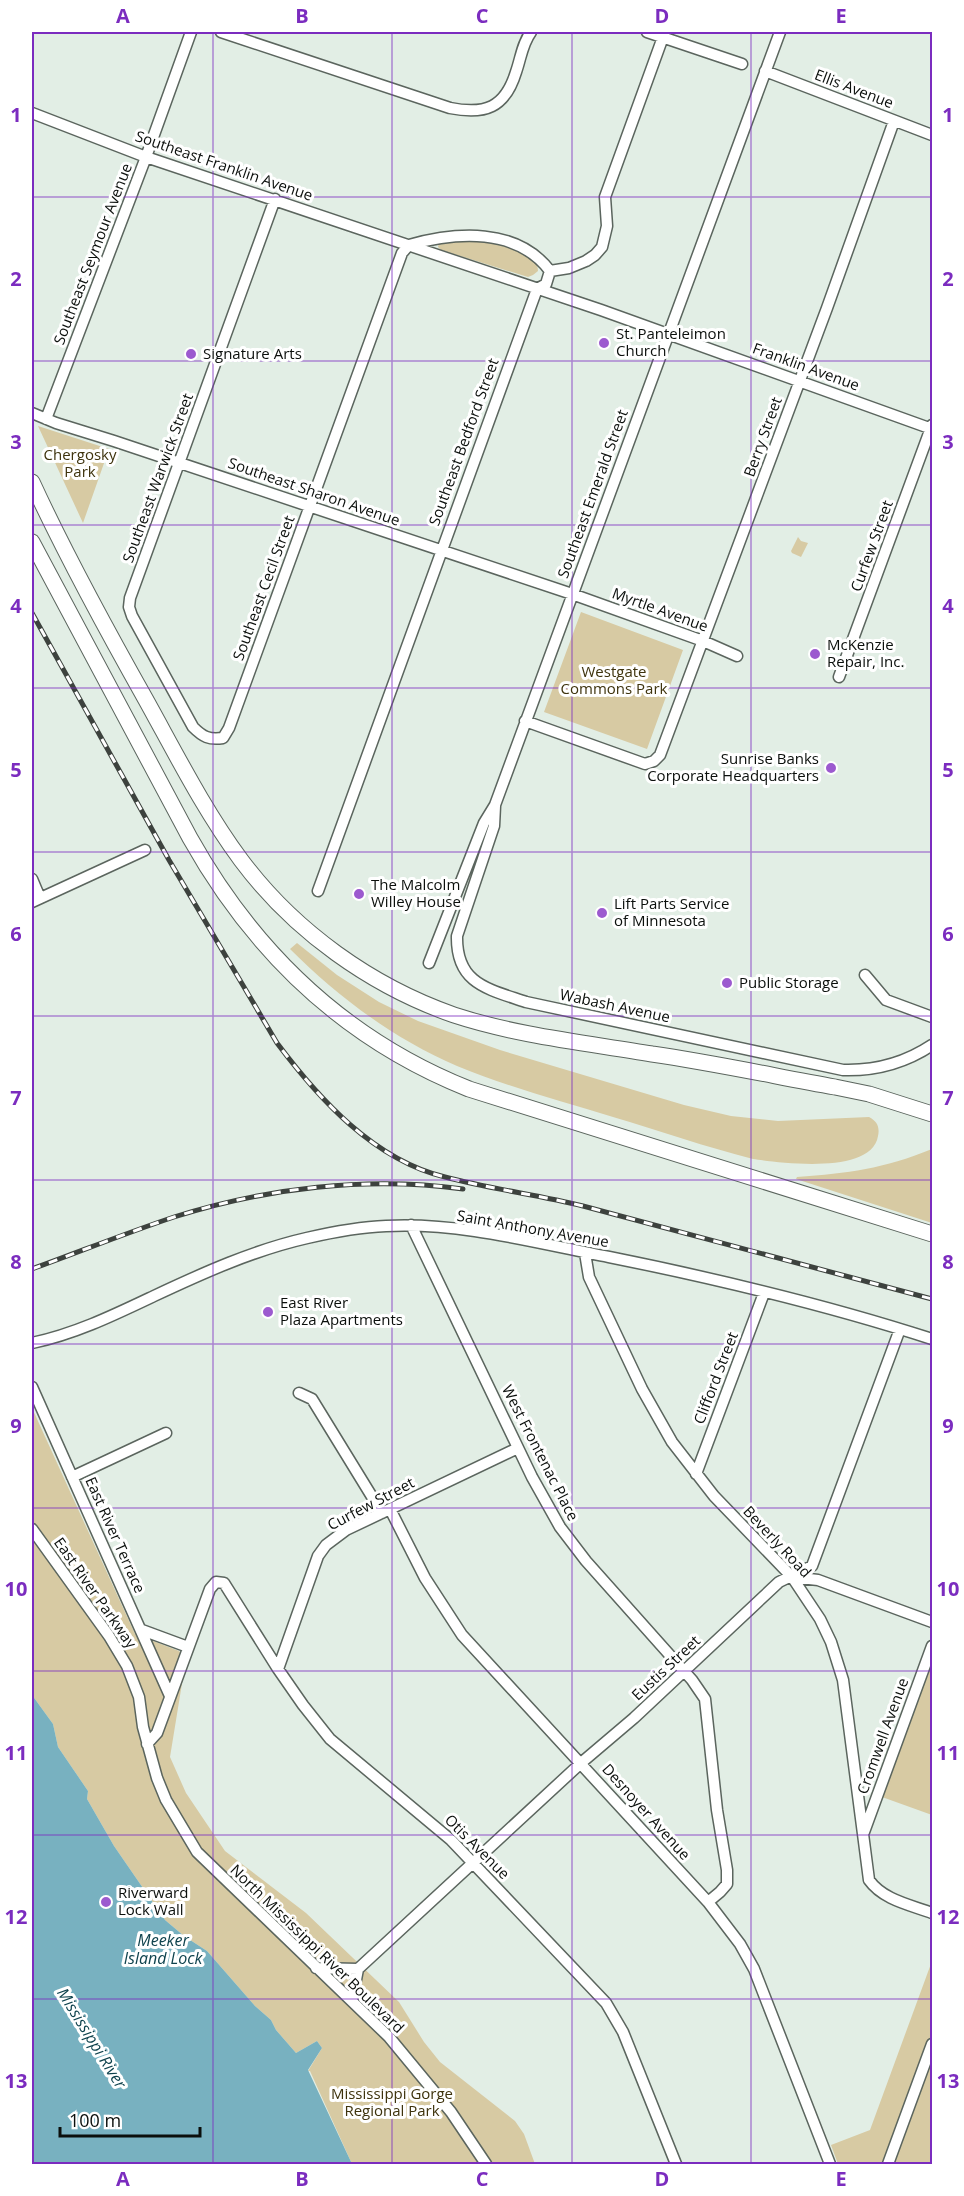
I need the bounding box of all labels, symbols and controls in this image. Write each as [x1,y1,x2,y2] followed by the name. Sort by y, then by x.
[116,2,130,29] text: A
[295,2,309,29] text: B
[476,2,489,29] text: C
[655,2,669,29] text: D
[835,2,847,29] text: E
[812,64,897,112] street label: Ellis Avenue
[10,101,22,128] text: 1
[942,101,954,128] text: 1
[133,125,316,205] street label: Southeast Franklin Avenue
[48,160,136,347] street label: Southeast Seymour Avenue
[10,265,22,292] text: 2
[942,265,954,292] text: 2
[616,323,726,360] place label: St. Panteleimon Church
[597,336,611,350] marker: St. Panteleimon Church
[750,337,862,395] street label: Franklin Avenue
[203,343,302,363] place label: Signature Arts
[184,347,198,361] marker: Signature Arts
[423,355,503,528] street label: Southeast Bedford Street
[117,390,197,565] street label: Southeast Warwick Street
[738,394,786,479] street label: Berry Street
[552,407,632,581] street label: Southeast Emerald Street
[10,428,22,455] text: 3
[942,428,954,455] text: 3
[44,444,117,481] park label: Chergosky Park
[226,452,403,530] street label: Southeast Sharon Avenue
[845,497,897,594] street label: Curfew Street
[228,513,299,663] street label: Southeast Cecil Street
[610,582,711,636] street label: Myrtle Avenue
[10,592,22,619] text: 4
[942,592,954,619] text: 4
[827,634,904,671] place label: McKenzie Repair, Inc.
[808,647,822,661] marker: McKenzie Repair, Inc.
[561,661,668,698] park label: Westgate Commons Park
[647,748,819,785] place label: Sunrise Banks Corporate Headquarters
[10,756,22,783] text: 5
[942,756,954,783] text: 5
[824,761,838,775] marker: Sunrise Banks Corporate Headquarters
[371,874,461,911] place label: The Malcolm Willey House
[352,887,366,901] marker: The Malcolm Willey House
[614,893,729,930] place label: Lift Parts Service of Minnesota
[595,906,609,920] marker: Lift Parts Service of Minnesota
[10,920,22,947] text: 6
[942,920,954,947] text: 6
[739,972,839,992] place label: Public Storage
[720,976,734,990] marker: Public Storage
[558,984,672,1026] street label: Wabash Avenue
[10,1084,22,1111] text: 7
[942,1084,954,1111] text: 7
[456,1205,611,1251] street label: Saint Anthony Avenue
[10,1248,22,1275] text: 8
[942,1248,954,1275] text: 8
[280,1292,403,1329] place label: East River Plaza Apartments
[261,1305,275,1319] marker: East River Plaza Apartments
[688,1329,742,1427] street label: Clifford Street
[498,1381,584,1524] street label: West Frontenac Place
[10,1412,22,1439] text: 9
[942,1412,954,1439] text: 9
[324,1472,417,1534] street label: Curfew Street
[81,1473,150,1596] street label: East River Terrace
[739,1501,816,1581] street label: Beverly Road
[50,1533,142,1652] street label: East River Parkway
[5,1575,27,1602] text: 10
[937,1575,959,1602] text: 10
[627,1630,704,1704] street label: Eustis Street
[852,1675,912,1797] street label: Cromwell Avenue
[5,1739,27,1766] text: 11
[937,1739,959,1766] text: 11
[598,1759,695,1864] street label: Desnoyer Avenue
[441,1809,515,1883] street label: Otis Avenue
[226,1860,409,2037] street label: North Mississippi River Boulevard
[118,1882,188,1919] place label: Riverward Lock Wall
[99,1895,113,1909] marker: Riverward Lock Wall
[5,1903,27,1930] text: 12
[937,1903,959,1930] text: 12
[124,1929,204,1969] water label: Meeker Island Lock
[52,1984,132,2093] water label: Mississippi River
[5,2067,27,2094] text: 13
[937,2067,959,2094] text: 13
[331,2083,453,2120] park label: Mississippi Gorge Regional Park
[60,2100,200,2138] scale bar
[69,2108,121,2132] text: 100 m
[116,2165,130,2192] text: A
[295,2165,309,2192] text: B
[476,2165,489,2192] text: C
[655,2165,669,2192] text: D
[835,2165,847,2192] text: E

